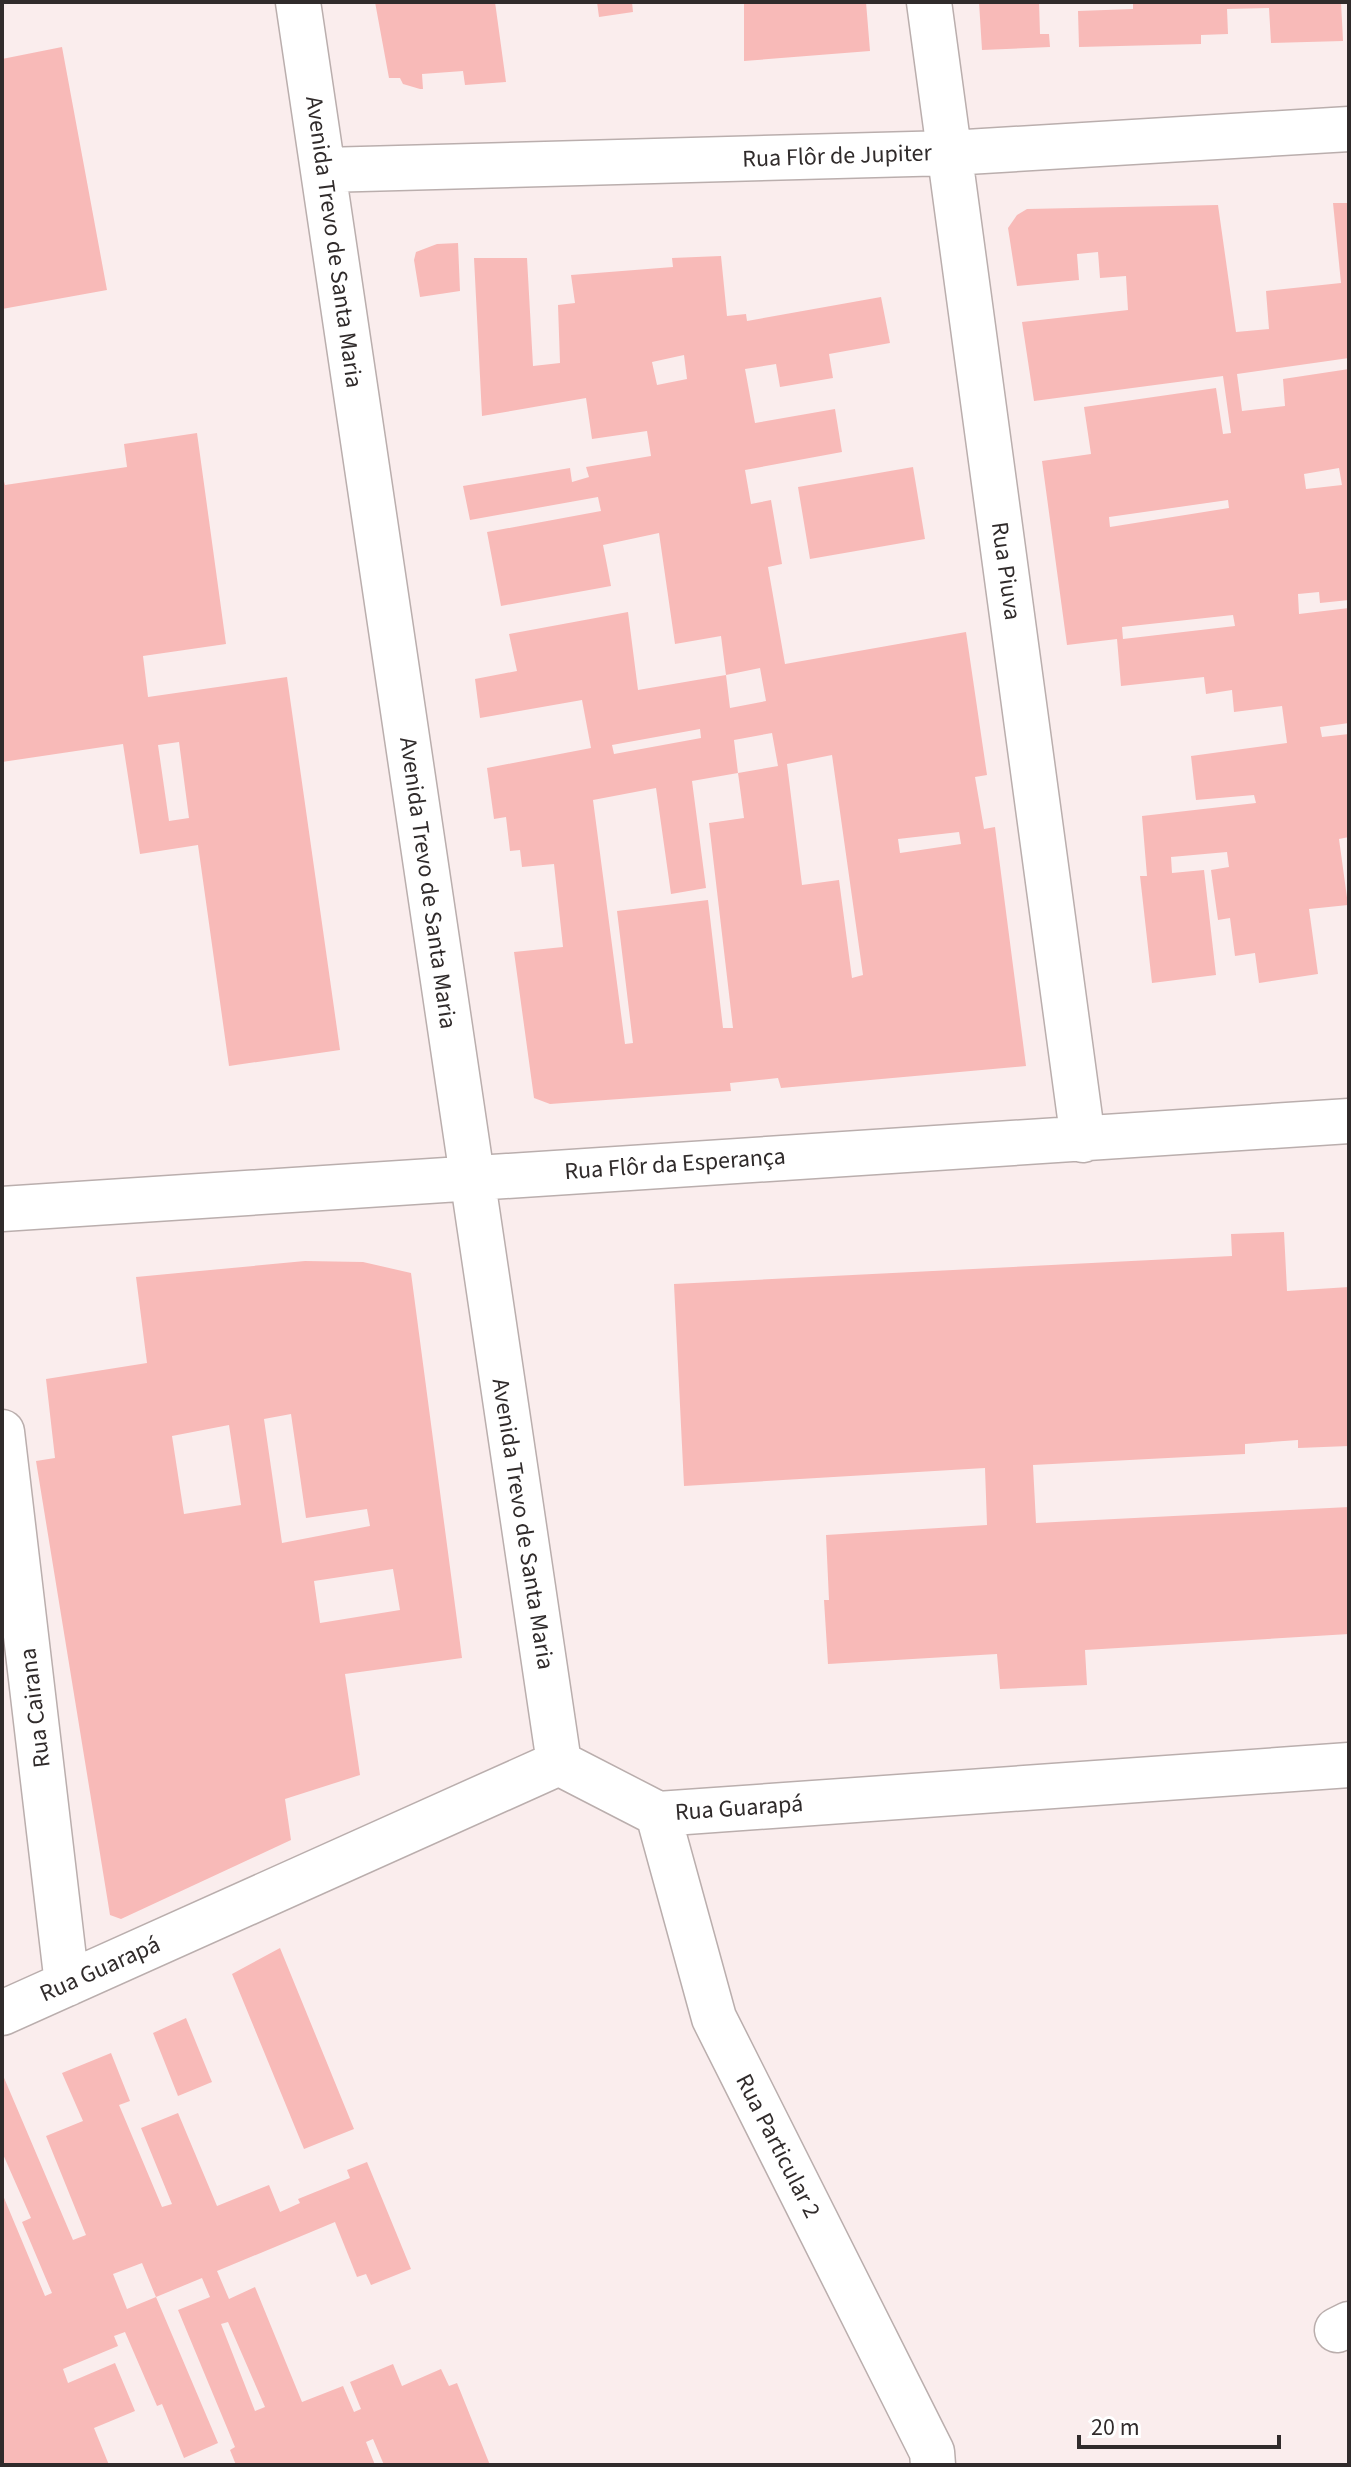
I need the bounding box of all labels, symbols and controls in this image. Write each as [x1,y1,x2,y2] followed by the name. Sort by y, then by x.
[296,94,372,390] street label: Avenida Trevo de Santa Maria
[742,135,933,177] street label: Rua Flôr de Jupiter
[982,520,1030,622] street label: Rua Piuva
[390,735,466,1031] street label: Avenida Trevo de Santa Maria
[563,1139,787,1189] street label: Rua Flôr da Esperança
[483,1376,563,1672] street label: Avenida Trevo de Santa Maria
[10,1646,60,1770] street label: Rua Cairana
[674,1786,804,1830] street label: Rua Guarapá
[34,1927,166,2011] street label: Rua Guarapá
[727,2068,829,2224] street label: Rua Particular 2
[1079,2399,1279,2449] scale bar
[1091,2410,1140,2445] text: 20 m

